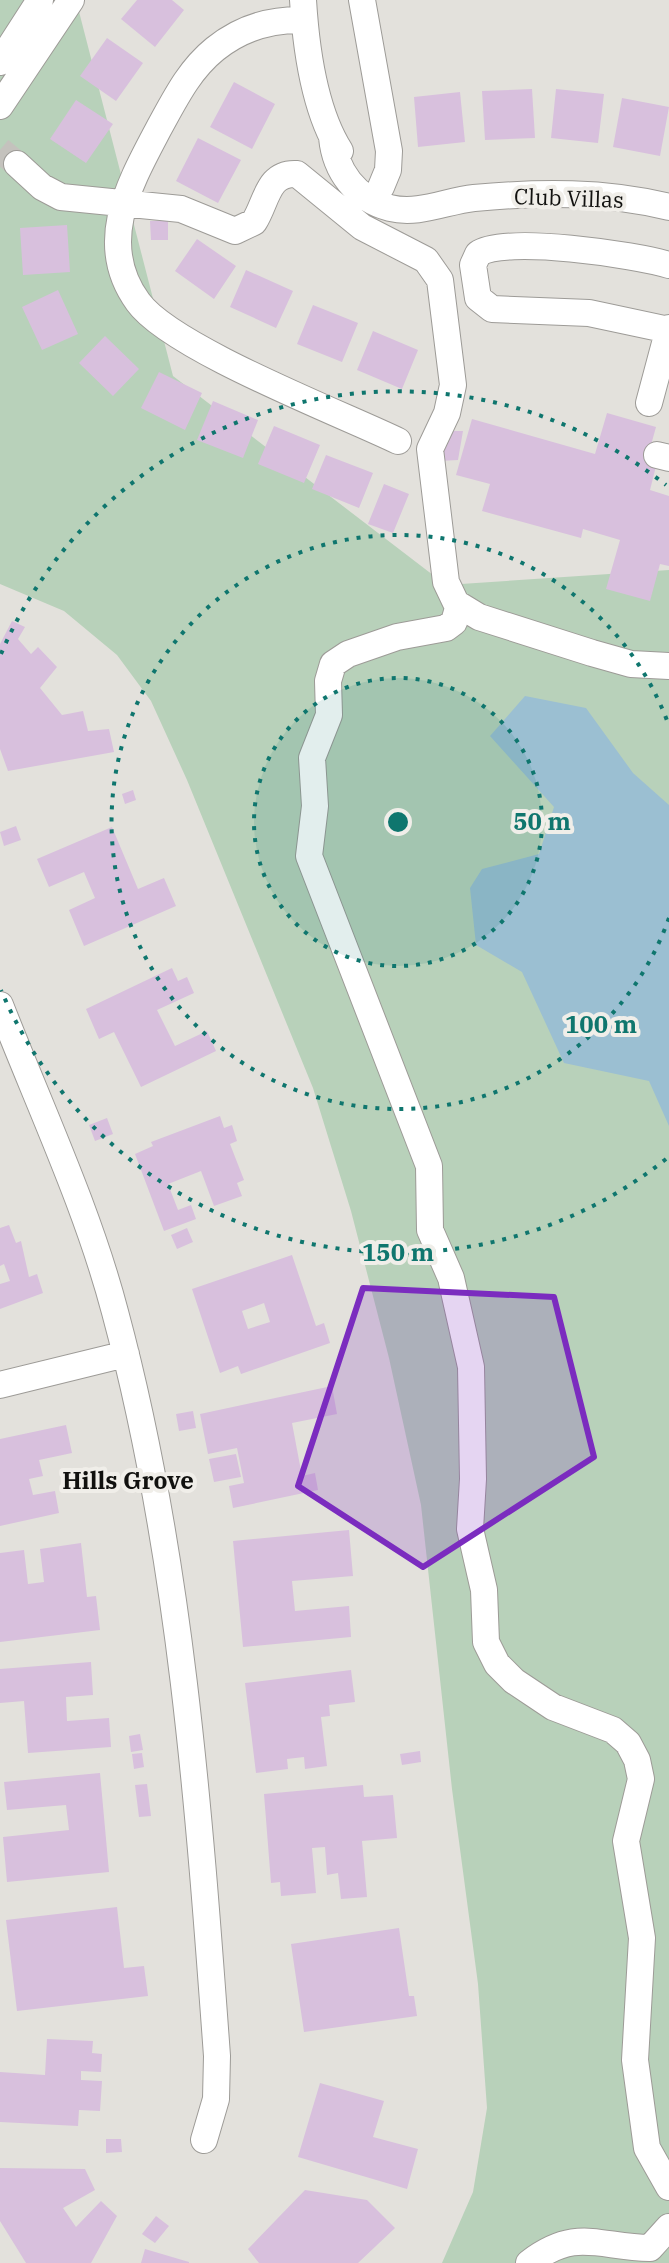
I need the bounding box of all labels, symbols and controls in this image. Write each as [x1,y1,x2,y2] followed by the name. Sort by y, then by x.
[514,181,624,214] street label: Club Villas
[513,805,571,837] text: 50 m
[384,808,412,836] centre of rings
[565,1008,637,1040] text: 100 m
[362,1236,434,1268] text: 150 m
[62,1464,194,1496] district label: Hills Grove

